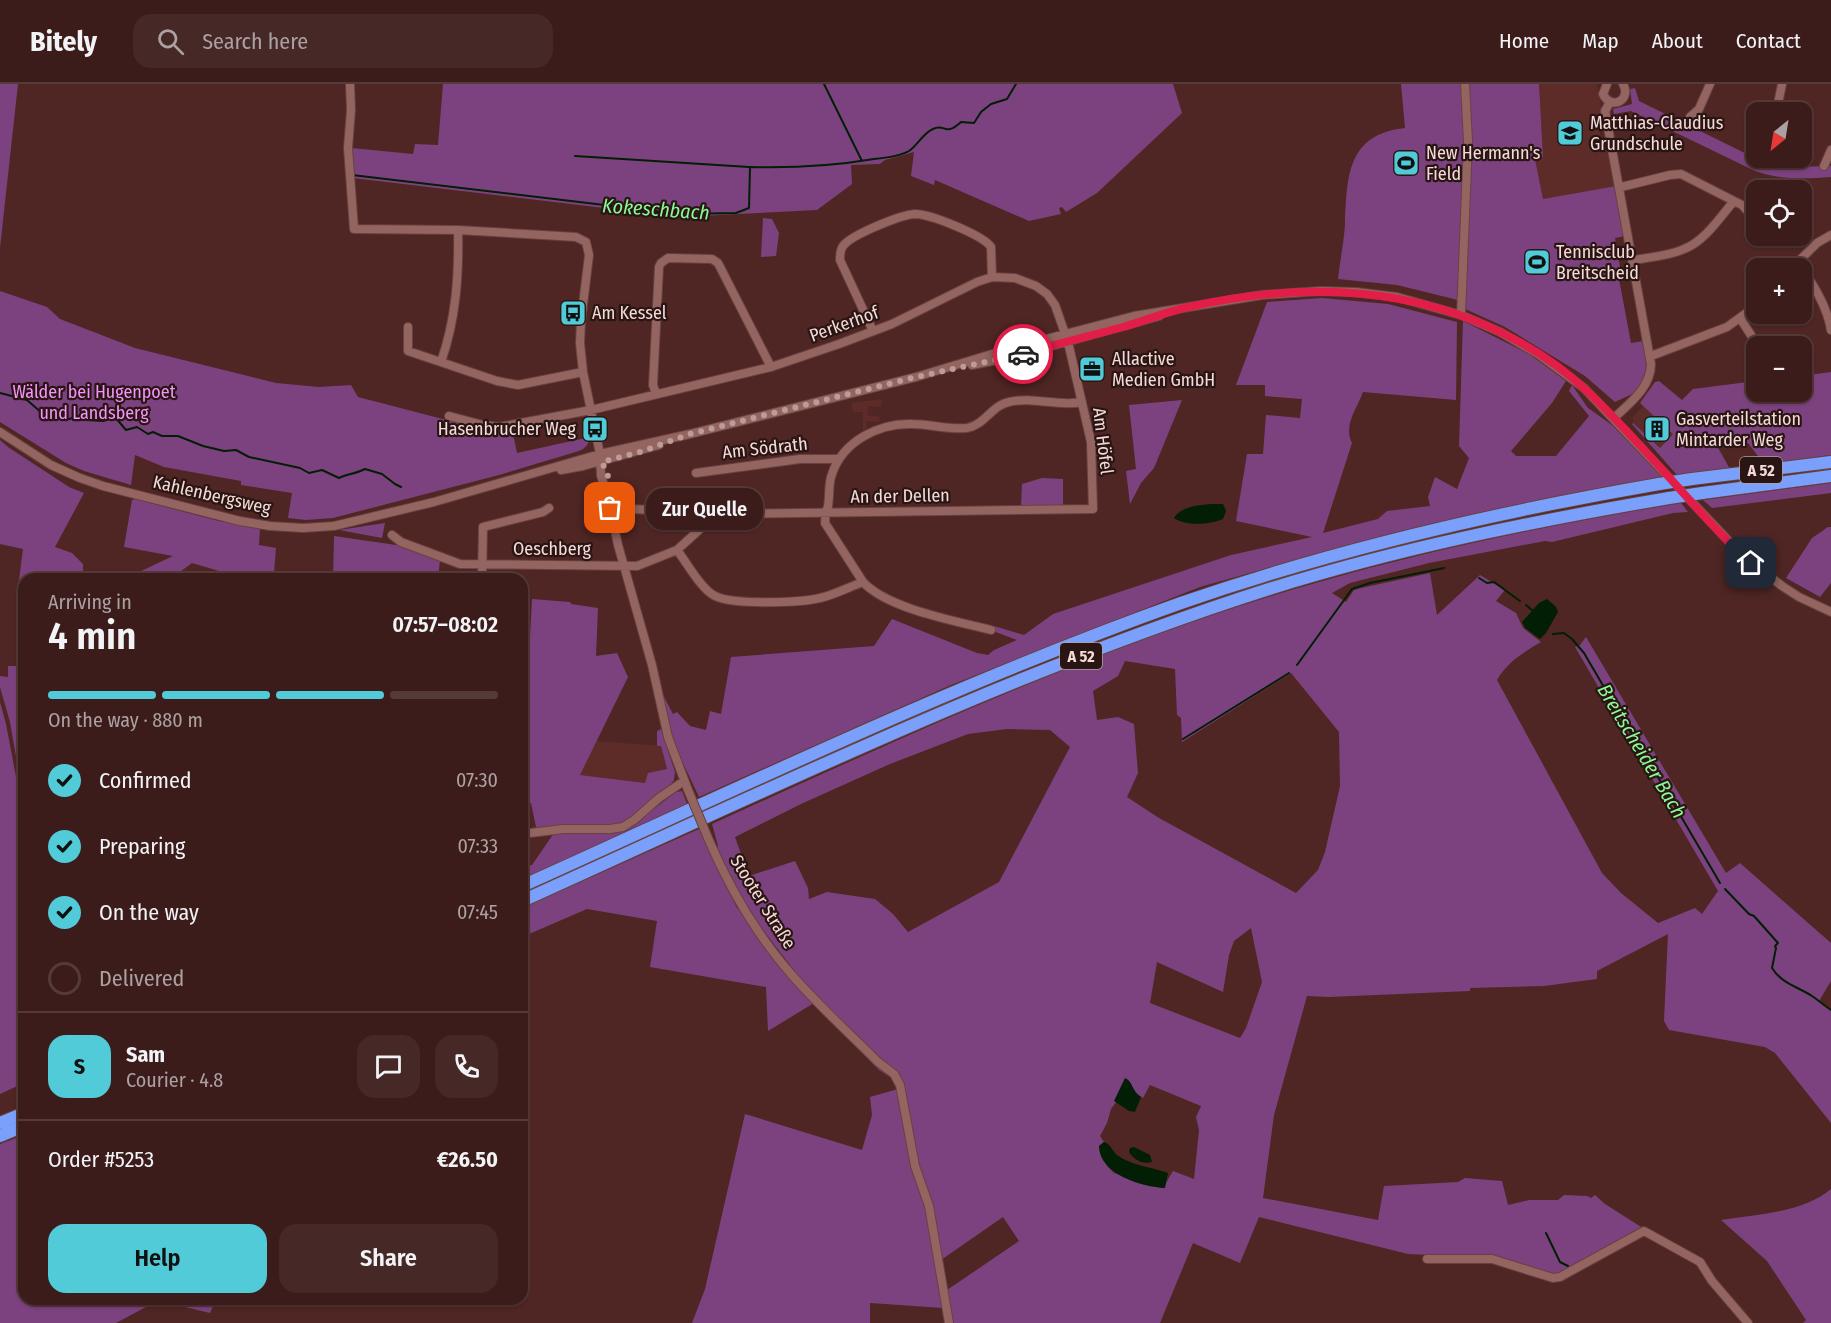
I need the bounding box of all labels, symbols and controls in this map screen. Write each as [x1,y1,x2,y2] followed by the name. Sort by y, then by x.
[133,14,553,68] search box
[30,25,97,58] text: Bitely
[154,25,187,58] icon: search
[202,28,308,55] text: Search here
[1499,28,1549,54] text: Home
[1582,28,1619,54] text: Map
[1652,28,1703,54] text: About
[1736,28,1801,54] text: Contact
[1746,102,1812,168] north arrow
[1746,102,1812,402] map controls
[1590,112,1724,155] place label: Matthias-Claudius Grundschule
[1555,118,1585,148] school or university icon: Matthias-Claudius Grundschule
[1426,142,1541,185] place label: New Hermann's Field
[1391,148,1421,178] sports icon: New Hermann's Field
[1746,180,1812,246] button: locate
[601,193,711,225] water label: Kokeschbach
[1556,241,1639,284] place label: Tennisclub Breitscheid
[1522,247,1552,277] sports icon: Tennisclub Breitscheid
[1746,258,1812,324] button: +
[558,298,588,328] bus stop icon: Am Kessel
[806,301,883,347] street label: Perkerhof
[592,302,667,324] place label: Am Kessel
[993,324,1053,384] courier
[1746,336,1812,402] button: −
[1007,338,1040,371] icon: car
[1112,348,1215,391] place label: Allactive Medien GmbH
[1077,354,1107,384] office icon: Allactive Medien GmbH
[12,381,176,424] park label: Wälder bei Hugenpoet und Landsberg
[1088,406,1118,476] street label: Am Höfel
[1676,408,1801,451] place label: Gasverteilstation Mintarder Weg
[580,414,610,444] bus stop icon: Hasenbrucher Weg
[1642,414,1672,444] building icon: Gasverteilstation Mintarder Weg
[438,418,577,440] place label: Hasenbrucher Weg
[721,433,809,463] street label: Am Södrath
[1740,457,1782,483] road number: A 52
[151,471,274,519] street label: Kahlenbergsweg
[584,482,635,533] pin
[850,484,950,508] street label: An der Dellen
[646,487,763,529] callout: Zur Quelle
[593,491,626,524] icon: bag
[662,497,747,521] text: Zur Quelle
[1725,537,1776,588] pin
[513,538,592,560] street label: Oeschberg
[1734,546,1767,579] icon: home
[48,590,132,614] text: Arriving in
[392,611,498,638] text: 07:57–08:02
[48,613,137,659] text: 4 min
[1060,643,1102,669] road number: A 52
[1592,680,1692,822] water label: Breitscheider Bach
[48,708,203,732] text: On the way · 880 m
[48,764,81,797] icon: check
[99,767,192,794] text: Confirmed
[456,768,498,792] text: 07:30
[48,830,81,863] icon: check
[99,833,185,860] text: Preparing
[457,834,498,858] text: 07:33
[725,851,801,953] street label: Stooter Straße
[48,896,81,929] icon: check
[99,899,199,926] text: On the way
[457,900,498,924] text: 07:45
[99,965,184,992] text: Delivered
[357,1035,420,1098] button: chat
[435,1035,498,1098] button: phone
[126,1041,165,1068] text: Sam
[74,1053,85,1080] text: S
[126,1068,223,1092] text: Courier · 4.8
[48,1146,154,1173] text: Order #5253
[437,1146,498,1173] text: €26.50
[48,1224,267,1293] button: Help
[279,1224,498,1293] button: Share

